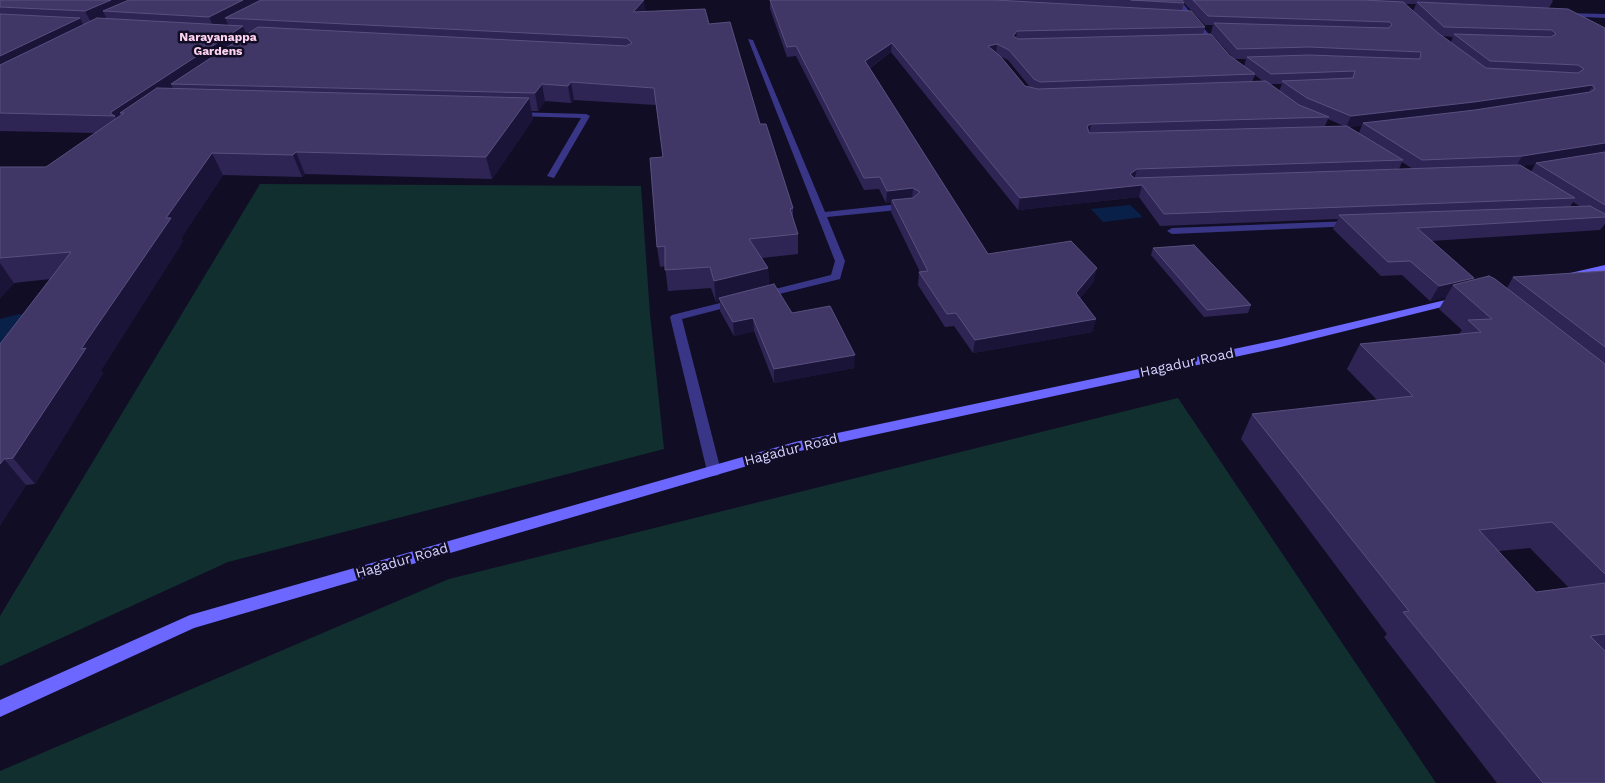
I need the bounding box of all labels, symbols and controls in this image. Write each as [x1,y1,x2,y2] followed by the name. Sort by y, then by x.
[179,30,257,58] district label: Narayanappa Gardens
[1139,345,1235,381] street label: Hagadur Road
[743,430,839,470] street label: Hagadur Road
[354,540,450,582] street label: Hagadur Road

